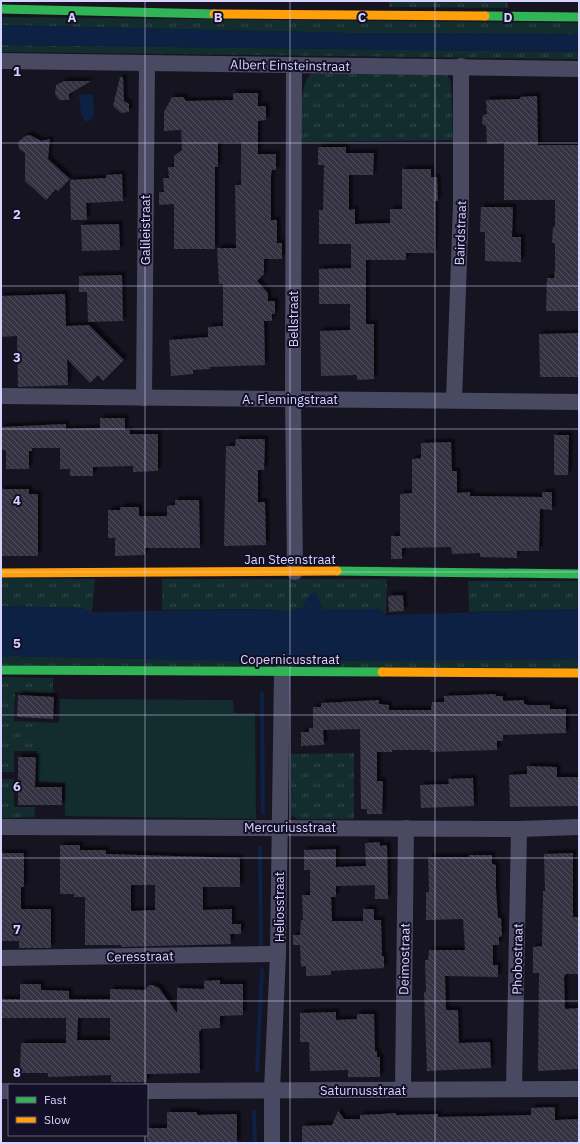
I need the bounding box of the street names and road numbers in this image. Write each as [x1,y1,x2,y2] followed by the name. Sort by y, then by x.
[230,56,350,75] street label: Albert Einsteinstraat
[137,195,154,265] street label: Galileistraat
[451,200,470,266] street label: Bairdstraat
[285,291,302,347] street label: Bellstraat
[242,391,338,408] street label: A. Flemingstraat
[244,551,336,568] street label: Jan Steenstraat
[240,651,340,668] street label: Copernicusstraat
[244,819,336,836] street label: Mercuriusstraat
[271,872,288,942] street label: Heliosstraat
[395,923,414,995] street label: Deimostraat
[508,923,527,995] street label: Phobostraat
[106,947,174,966] street label: Ceresstraat
[320,1082,406,1099] street label: Saturnusstraat

